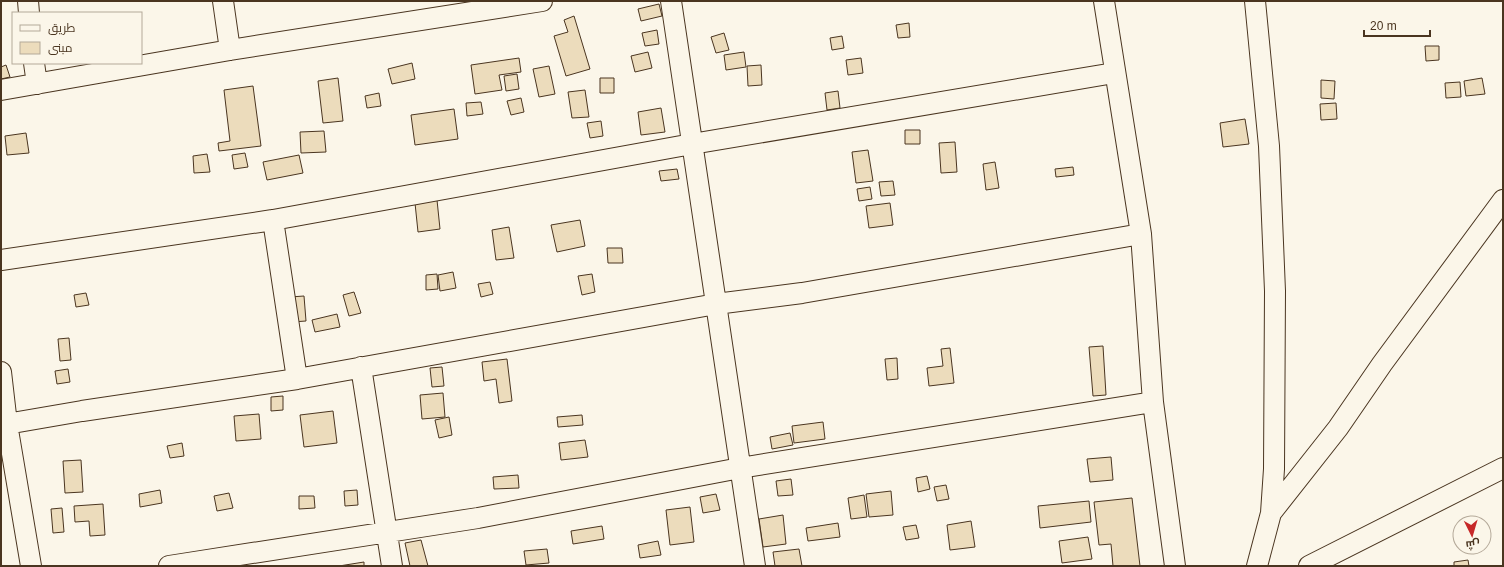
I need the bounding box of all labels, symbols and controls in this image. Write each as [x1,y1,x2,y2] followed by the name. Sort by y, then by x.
[12,12,142,64] legend
[1364,12,1430,38] scale bar
[1370,19,1397,33] text: 20 m
[48,21,76,35] text: طريق
[48,41,73,55] text: مبنى
[1452,515,1492,555] north arrow
[1465,537,1480,552] text: ش

